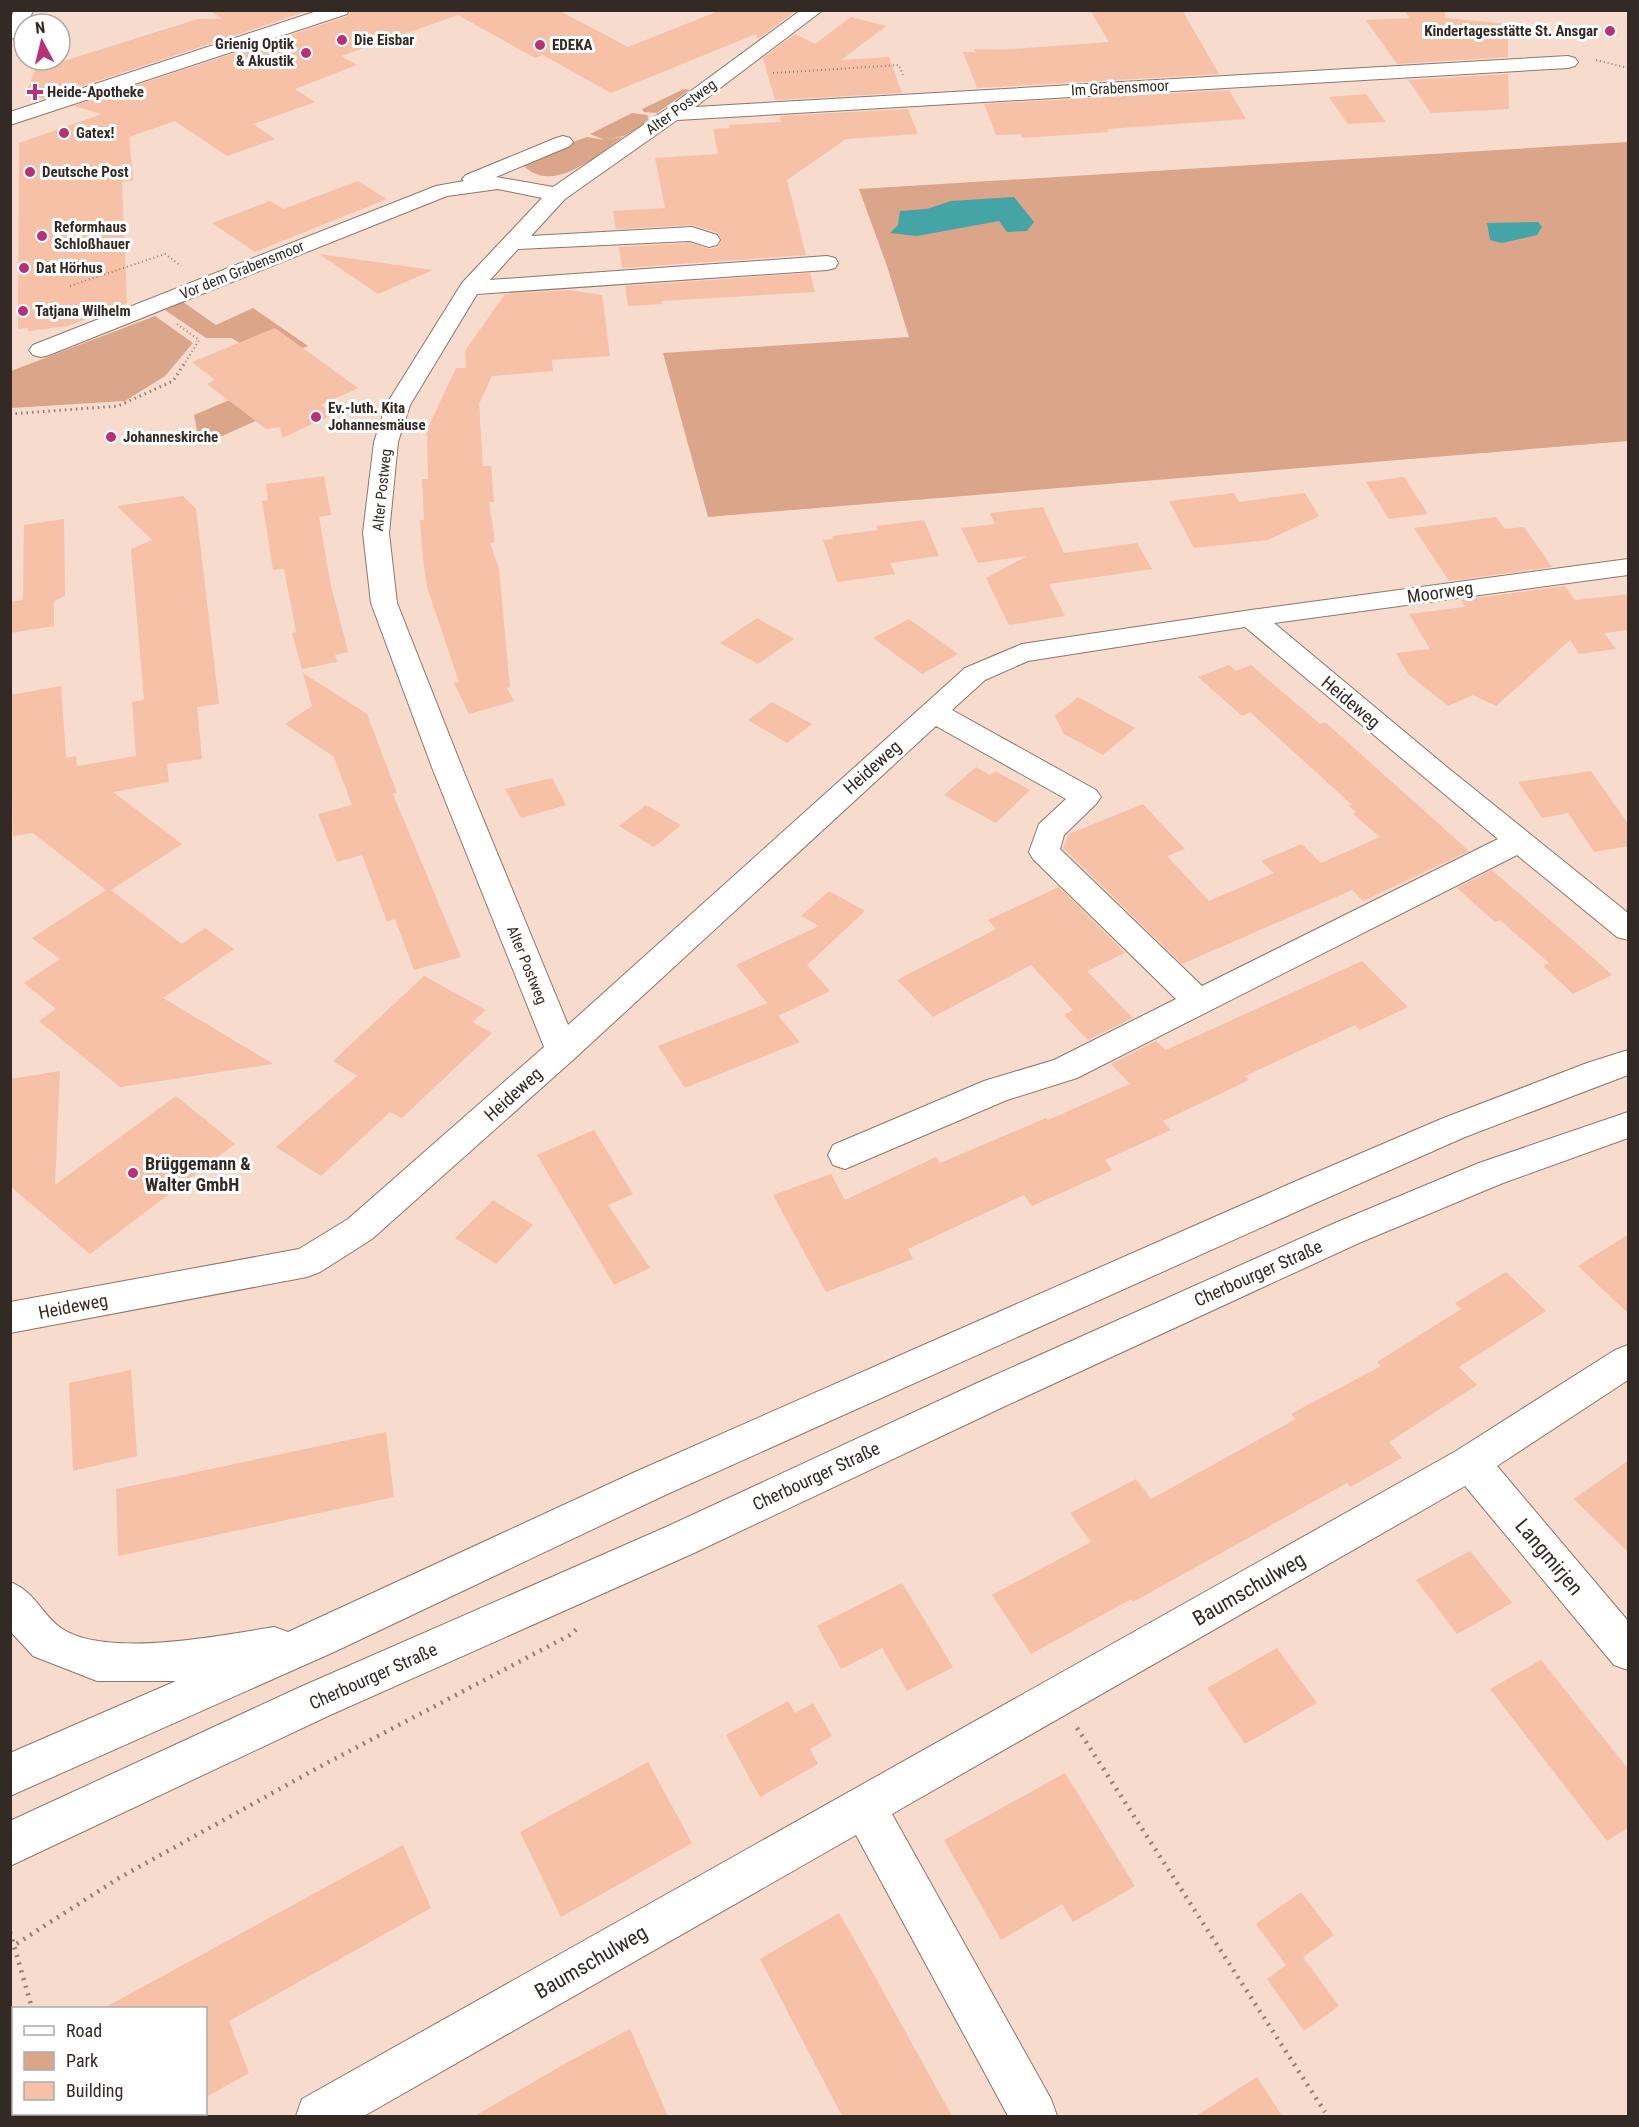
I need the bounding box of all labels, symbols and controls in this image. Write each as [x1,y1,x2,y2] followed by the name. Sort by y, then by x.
[12,12,72,72] north arrow
[34,18,46,38] text: N
[1424,22,1598,40] place label: Kindertagesstätte St. Ansgar
[1603,24,1617,38] marker: Kindertagesstätte St. Ansgar
[354,31,414,49] place label: Die Eisbar
[335,33,349,47] marker: Die Eisbar
[215,35,295,70] place label: Grienig Optik & Akustik
[552,36,592,54] place label: EDEKA
[533,38,547,52] marker: EDEKA
[299,46,313,60] marker: Grienig Optik & Akustik
[642,75,720,139] street label: Alter Postweg
[1070,76,1170,100] street label: Im Grabensmoor
[47,83,144,101] place label: Heide-Apotheke
[28,85,42,99] marker: Heide-Apotheke
[76,124,114,142] place label: Gatex!
[57,126,71,140] marker: Gatex!
[42,163,129,181] place label: Deutsche Post
[23,165,37,179] marker: Deutsche Post
[54,218,130,253] place label: Reformhaus Schloßhauer
[35,229,49,243] marker: Reformhaus Schloßhauer
[177,237,307,303] street label: Vor dem Grabensmoor
[36,259,103,277] place label: Dat Hörhus
[17,261,31,275] marker: Dat Hörhus
[35,302,131,320] place label: Tatjana Wilhelm
[16,304,30,318] marker: Tatjana Wilhelm
[328,399,426,434] place label: Ev.-luth. Kita Johannesmäuse
[309,410,323,424] marker: Ev.-luth. Kita Johannesmäuse
[123,428,218,446] place label: Johanneskirche
[104,430,118,444] marker: Johanneskirche
[369,448,395,532] street label: Alter Postweg
[1406,577,1474,607] street label: Moorweg
[1317,671,1385,733] street label: Heideweg
[839,736,905,798] street label: Heideweg
[503,923,551,1007] street label: Alter Postweg
[480,1063,546,1125] street label: Heideweg
[145,1153,251,1195] place label: Brüggemann & Walter GmbH
[126,1166,140,1180] marker: Brüggemann & Walter GmbH
[1191,1235,1325,1311] street label: Cherbourger Straße
[37,1289,109,1323] street label: Heideweg
[749,1437,883,1515] street label: Cherbourger Straße
[1510,1514,1588,1600] street label: Langmirjen
[1189,1547,1309,1631] street label: Baumschulweg
[306,1638,440,1714] street label: Cherbourger Straße
[531,1920,651,2004] street label: Baumschulweg
[12,2007,207,2115] legend
[66,2020,102,2041] text: Road
[66,2050,98,2071] text: Park
[66,2080,123,2101] text: Building

